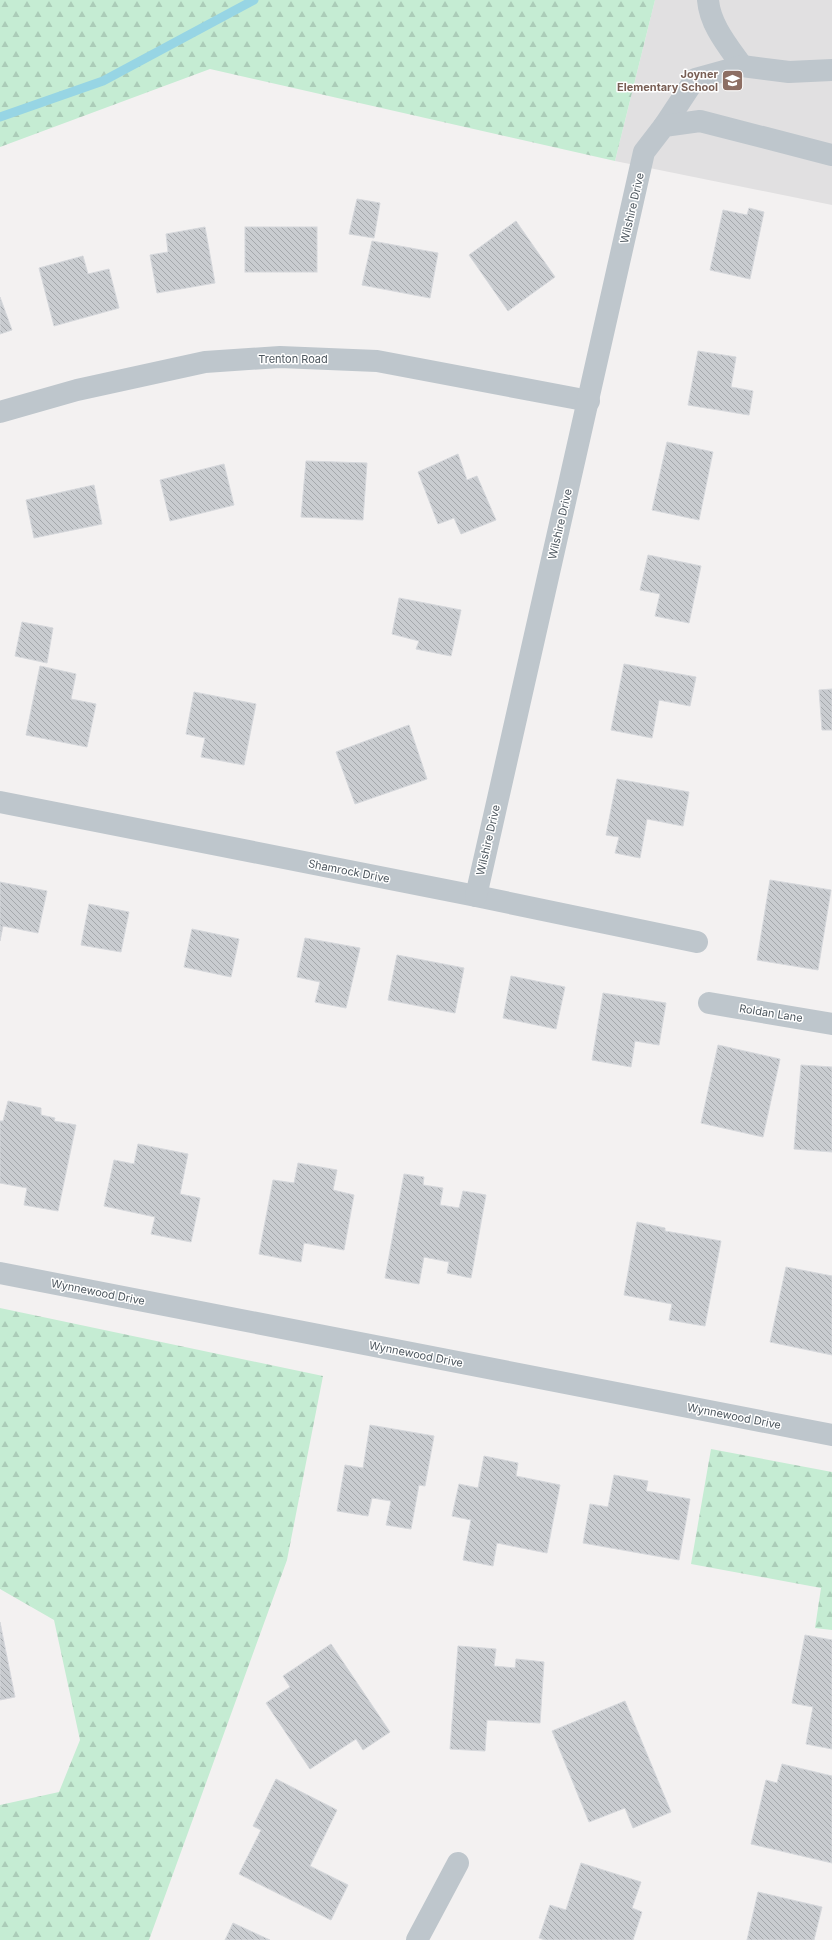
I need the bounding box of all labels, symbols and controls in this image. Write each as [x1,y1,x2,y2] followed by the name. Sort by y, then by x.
[617,67,719,94] place label: Joyner Elementary School
[720,67,746,93] school or university icon: Joyner Elementary School
[617,171,647,245] street label: Wilshire Drive
[258,352,328,366] street label: Trenton Road
[545,487,575,561] street label: Wilshire Drive
[473,803,503,877] street label: Wilshire Drive
[307,856,391,886] street label: Shamrock Drive
[738,1001,804,1025] street label: Roldan Lane
[50,1276,146,1308] street label: Wynnewood Drive
[368,1338,464,1370] street label: Wynnewood Drive
[686,1400,782,1432] street label: Wynnewood Drive

